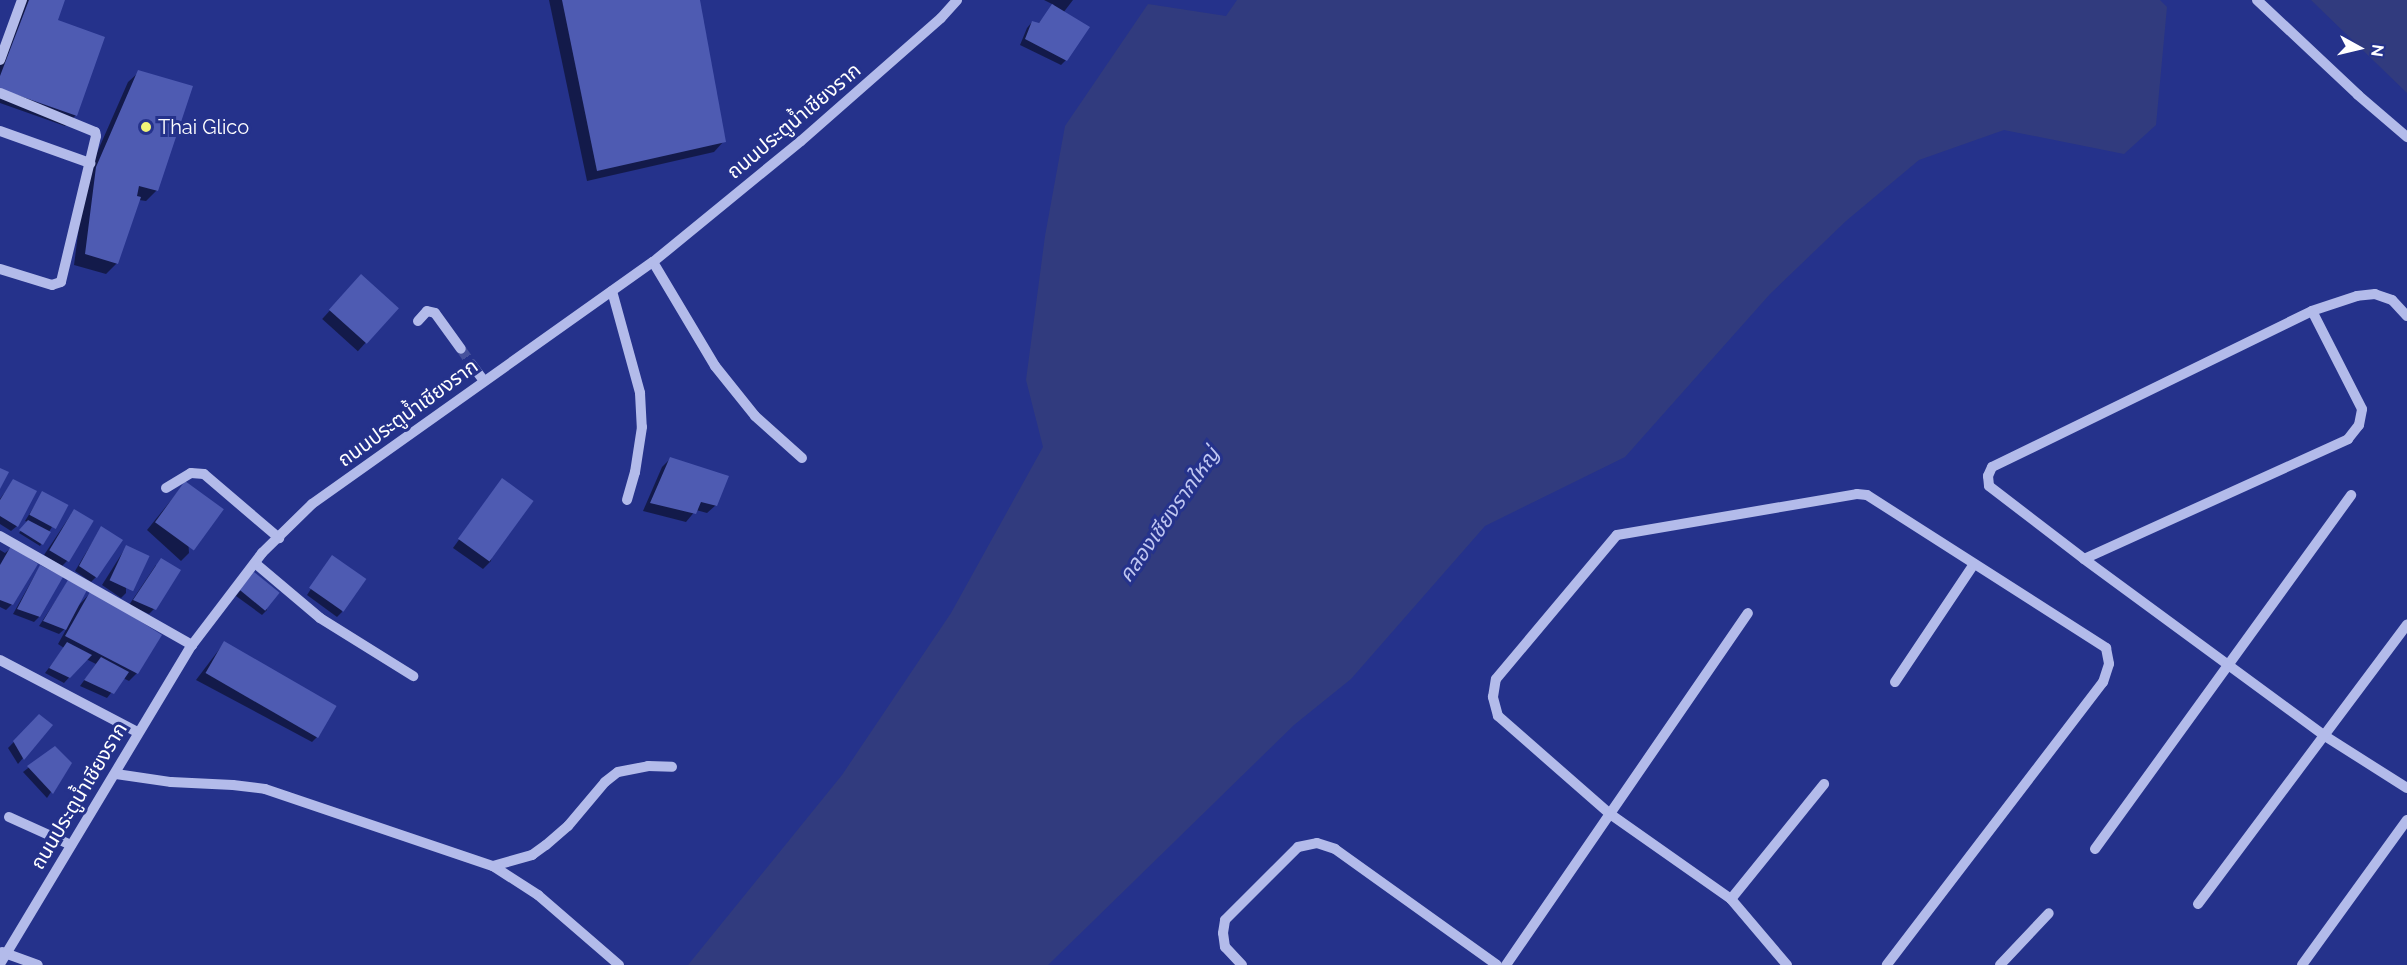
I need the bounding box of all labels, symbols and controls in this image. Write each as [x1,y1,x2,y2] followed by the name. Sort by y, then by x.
[2329,18,2389,78] north arrow
[2367,43,2388,58] text: N
[722,58,866,184] street label: ถนนประตูน้ำเชียงราก
[158,115,249,139] place label: Thai Glico
[139,120,153,134] marker: Thai Glico
[333,354,483,472] street label: ถนนประตูน้ำเชียงราก
[1113,443,1225,587] water label: คลองเชียงรากใหญ่
[26,718,132,874] street label: ถนนประตูน้ำเชียงราก

